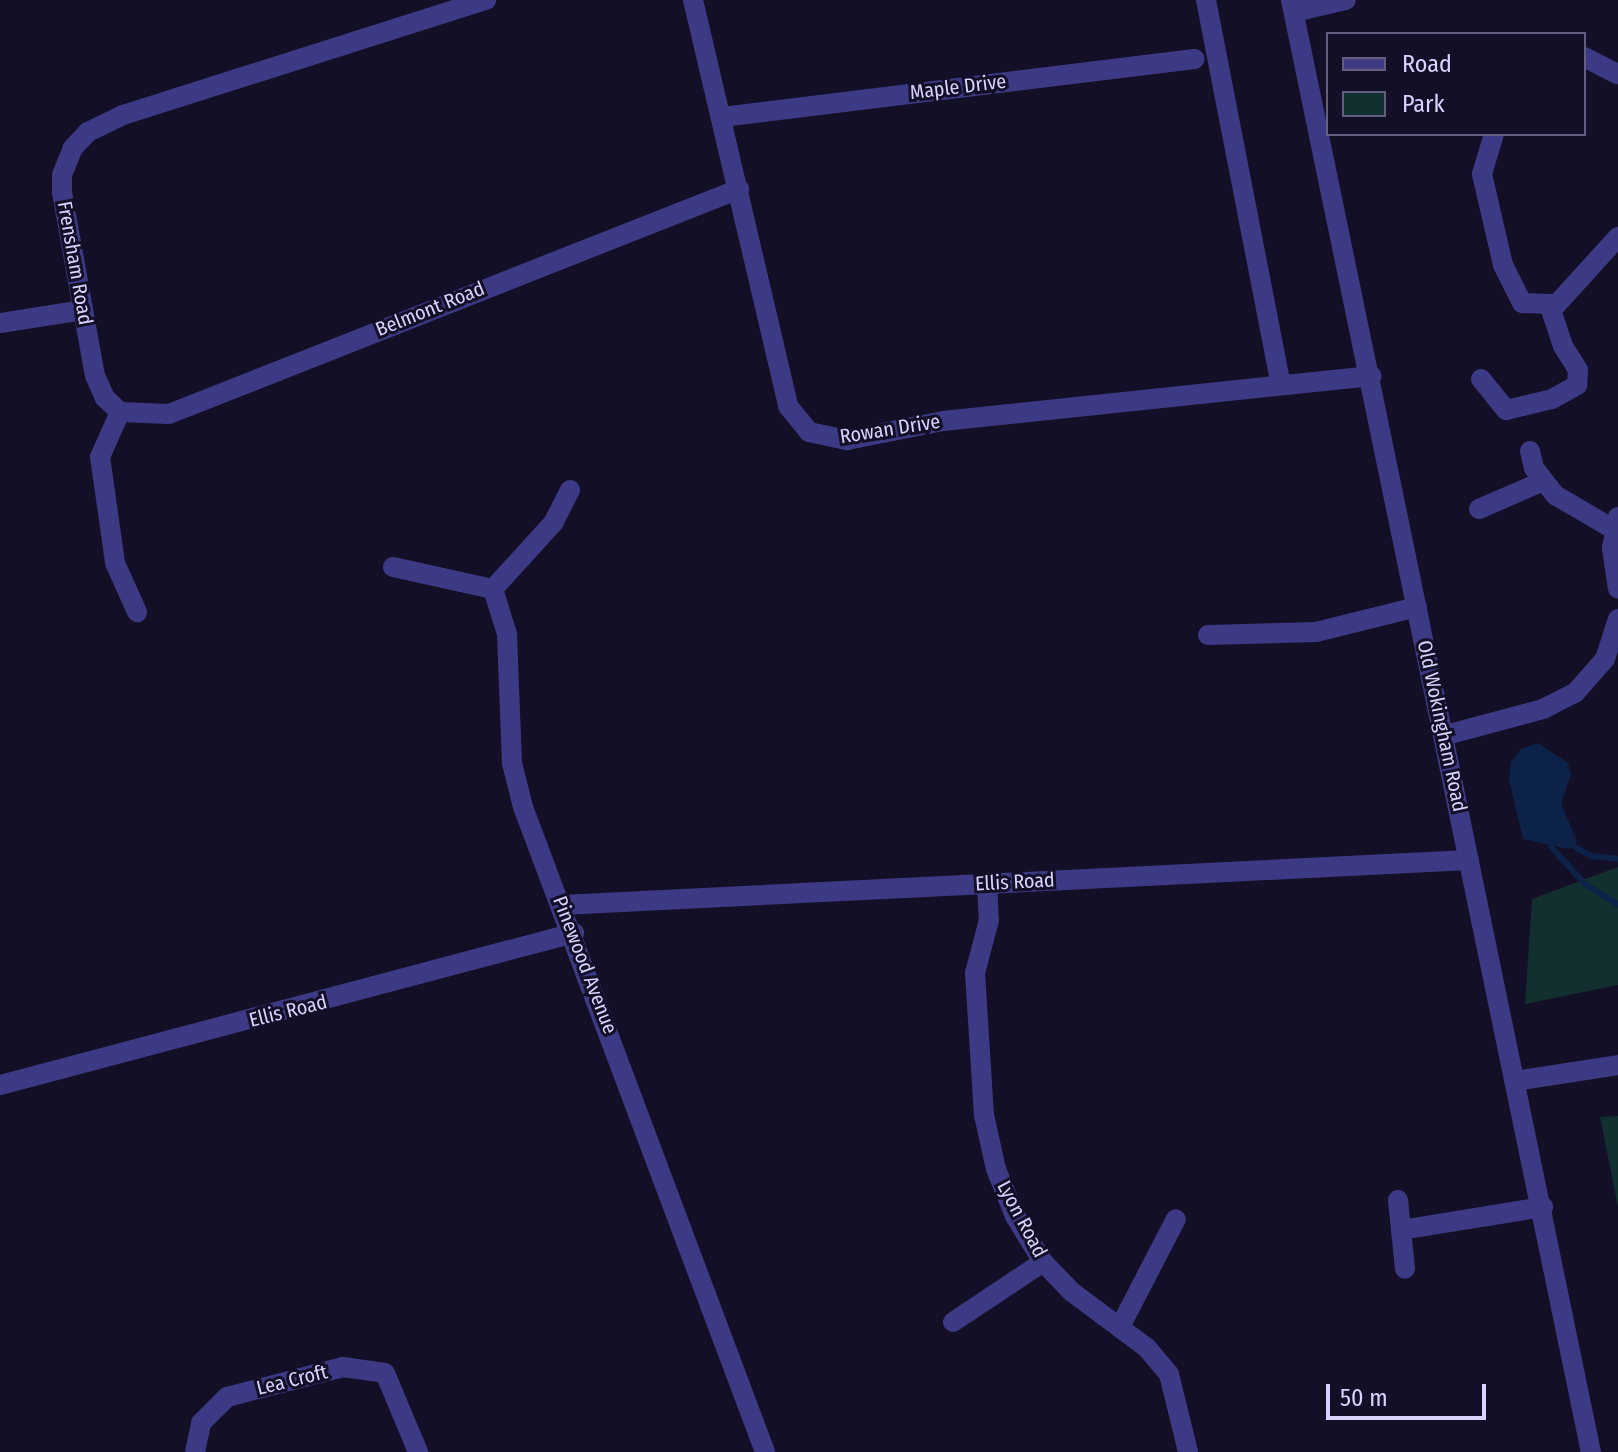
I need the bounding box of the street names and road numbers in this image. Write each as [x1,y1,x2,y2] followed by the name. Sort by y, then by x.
[909,69,1007,105] street label: Maple Drive
[52,199,98,327] street label: Frensham Road
[372,276,488,342] street label: Belmont Road
[838,409,942,449] street label: Rowan Drive
[1412,638,1472,814] street label: Old Wokingham Road
[975,868,1055,896] street label: Ellis Road
[548,893,622,1037] street label: Pinewood Avenue
[247,990,329,1032] street label: Ellis Road
[992,1176,1052,1262] street label: Lyon Road
[254,1360,330,1400] street label: Lea Croft

